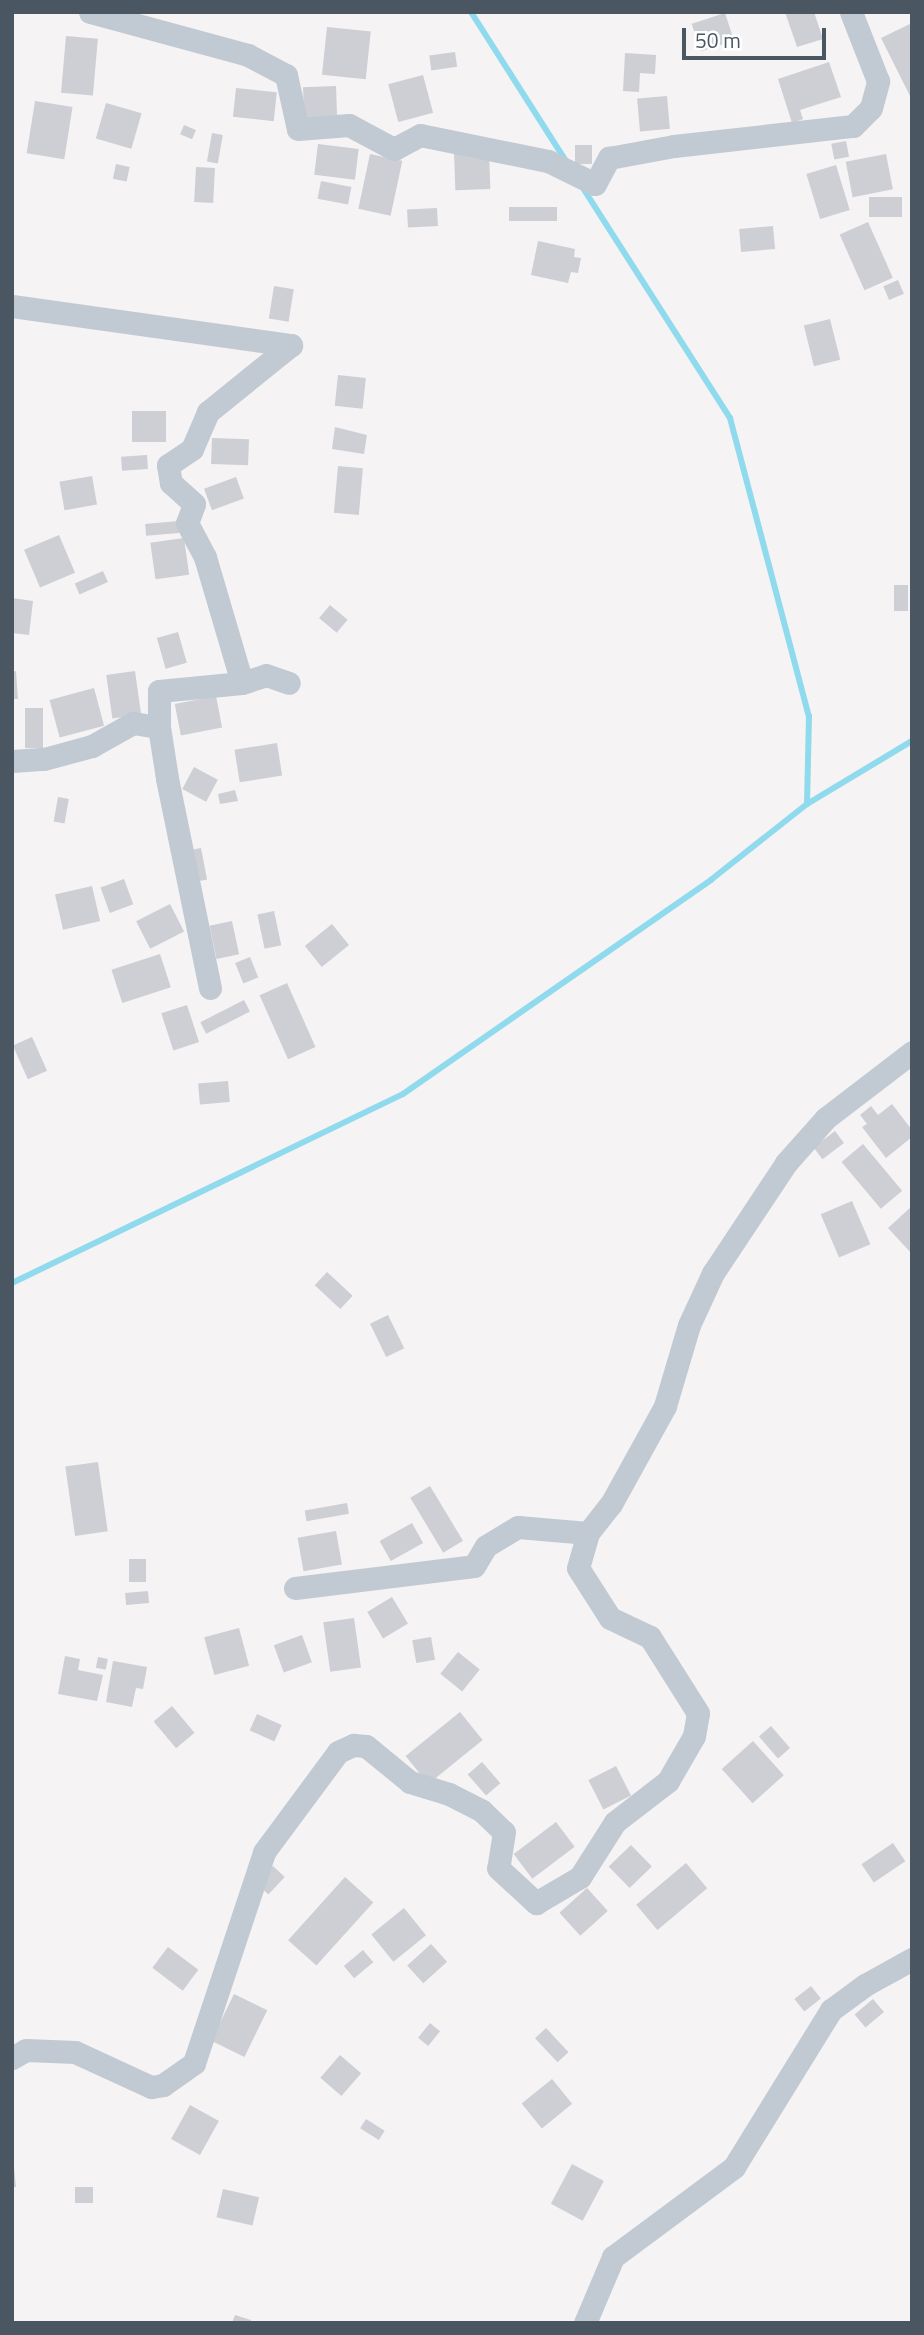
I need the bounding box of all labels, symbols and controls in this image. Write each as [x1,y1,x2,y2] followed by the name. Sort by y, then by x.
[686,14,830,58] scale bar
[695,24,741,56] text: 50 m

